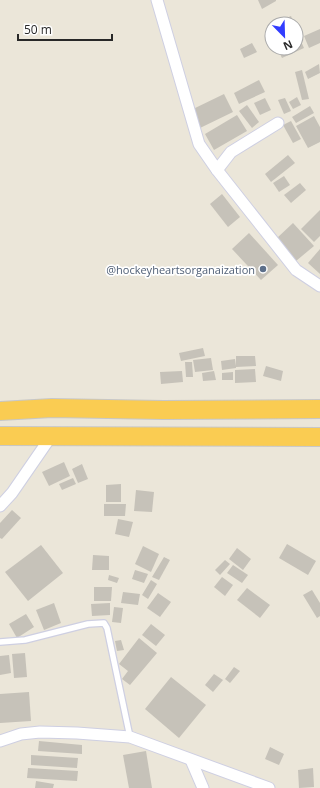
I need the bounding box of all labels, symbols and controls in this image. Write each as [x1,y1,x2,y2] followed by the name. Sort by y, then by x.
[18,16,112,42] scale bar
[264,16,304,56] north arrow
[24,21,52,38] text: 50 m
[281,37,295,54] text: N
[106,262,255,277] place label: @hockeyheartsorganaization
[258,264,268,274] marker: @hockeyheartsorganaization

